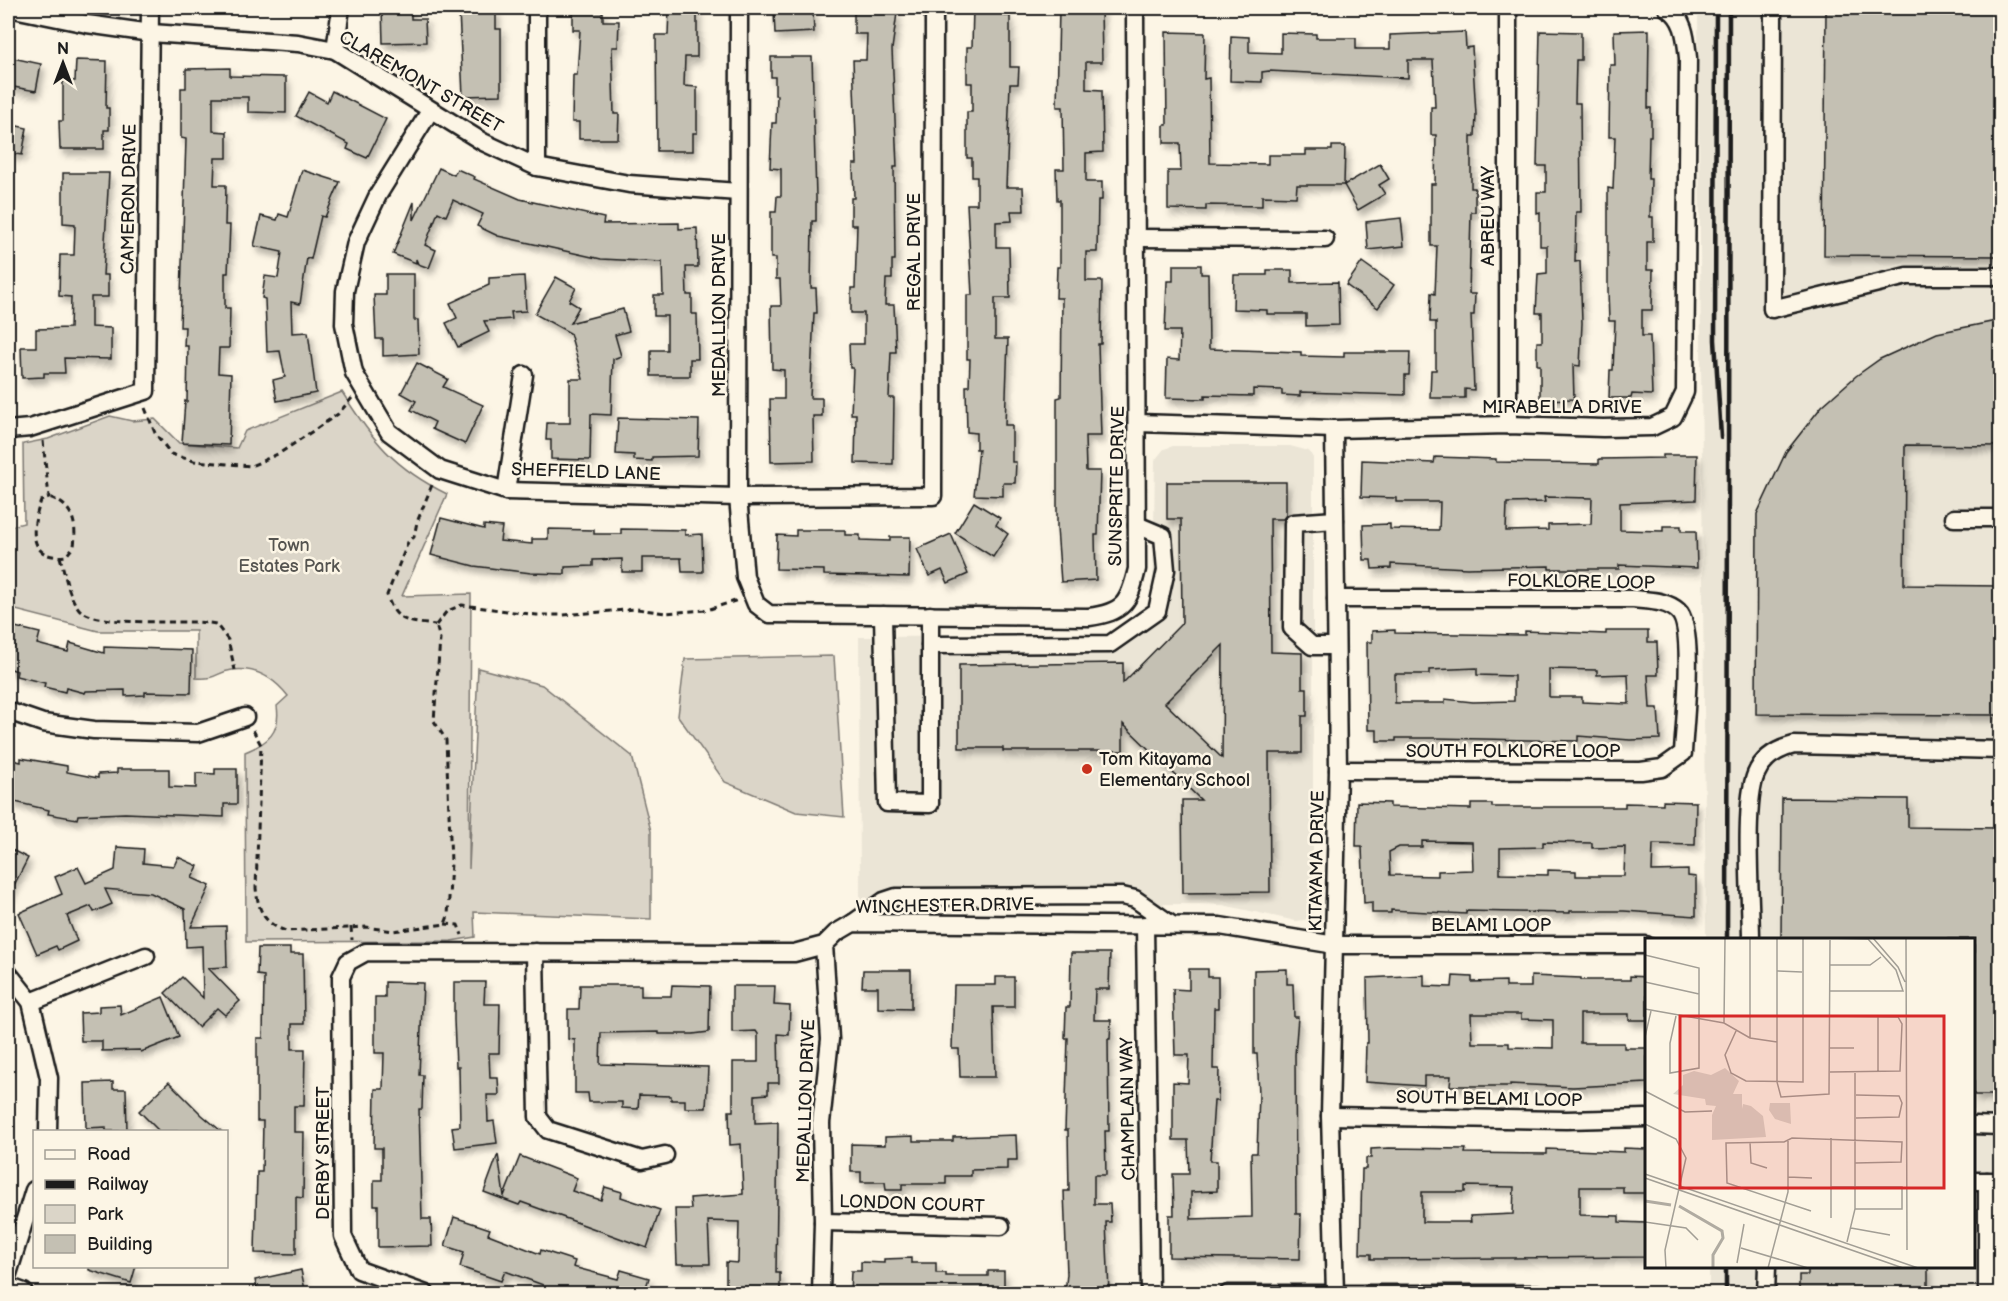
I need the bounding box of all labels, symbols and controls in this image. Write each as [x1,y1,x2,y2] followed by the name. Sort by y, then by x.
[335,26,507,138] street label: CLAREMONT STREET
[33,33,93,93] north arrow
[57,40,69,59] text: N
[117,123,141,274] street label: CAMERON DRIVE
[1478,165,1499,266] street label: ABREU WAY
[904,193,925,311] street label: REGAL DRIVE
[709,233,730,397] street label: MEDALLION DRIVE
[1482,397,1642,418] street label: MIRABELLA DRIVE
[1105,406,1129,566] street label: SUNSPRITE DRIVE
[511,459,661,485] street label: SHEFFIELD LANE
[238,535,340,577] park label: Town Estates Park
[1507,570,1656,594] street label: FOLKLORE LOOP
[1406,741,1621,762] street label: SOUTH FOLKLORE LOOP
[1099,749,1250,791] place label: Tom Kitayama Elementary School
[1080,762,1094,776] marker: Tom Kitayama Elementary School
[1305,790,1329,932] street label: KITAYAMA DRIVE
[855,894,1035,918] street label: WINCHESTER DRIVE
[1431,915,1552,936] street label: BELAMI LOOP
[1645,938,1975,1268] inset map
[793,1019,819,1183] street label: MEDALLION DRIVE
[1116,1037,1140,1181] street label: CHAMPLAIN WAY
[313,1086,334,1220] street label: DERBY STREET
[1396,1087,1583,1111] street label: SOUTH BELAMI LOOP
[33,1130,228,1268] legend
[87,1144,131,1165] text: Road
[87,1174,149,1195] text: Railway
[839,1191,985,1217] street label: LONDON COURT
[87,1204,123,1225] text: Park
[87,1234,153,1255] text: Building

